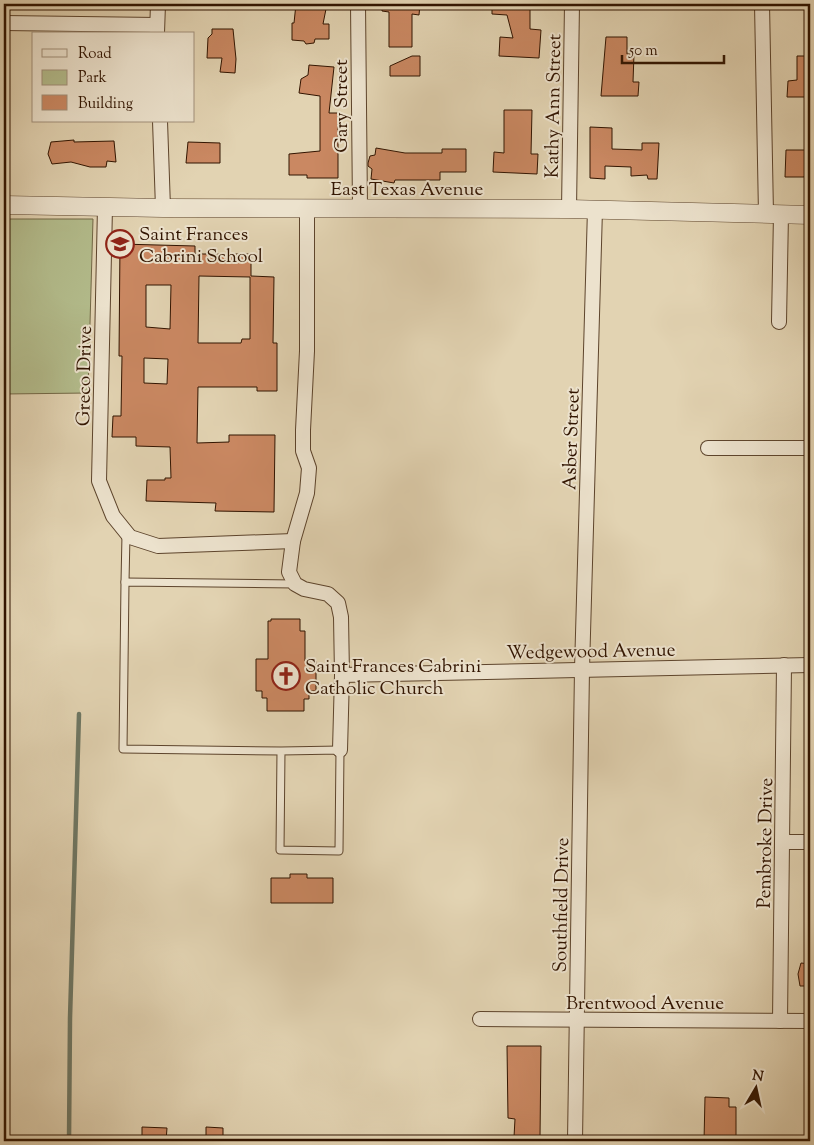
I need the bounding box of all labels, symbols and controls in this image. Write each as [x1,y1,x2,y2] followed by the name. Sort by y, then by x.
[32,32,195,122] legend
[622,32,724,64] scale bar
[540,33,569,178] street label: Kathy Ann Street
[628,41,658,62] text: 50 m
[78,44,112,65] text: Road
[329,59,356,153] street label: Gary Street
[78,68,107,89] text: Park
[78,94,133,115] text: Building
[331,177,484,204] street label: East Texas Avenue
[139,222,263,271] place label: Saint Frances Cabrini School
[105,229,135,259] school or university icon: Saint Frances Cabrini School
[71,326,100,426] street label: Greco Drive
[557,387,588,491] street label: Asber Street
[506,638,676,667] street label: Wedgewood Avenue
[305,654,481,703] place label: Saint Frances Cabrini Catholic Church
[271,661,301,691] church icon: Saint Frances Cabrini Catholic Church
[752,777,781,909] street label: Pembroke Drive
[548,837,577,973] street label: Southfield Drive
[566,991,724,1018] street label: Brentwood Avenue
[732,1062,782,1112] north arrow
[751,1066,765,1088] text: N

